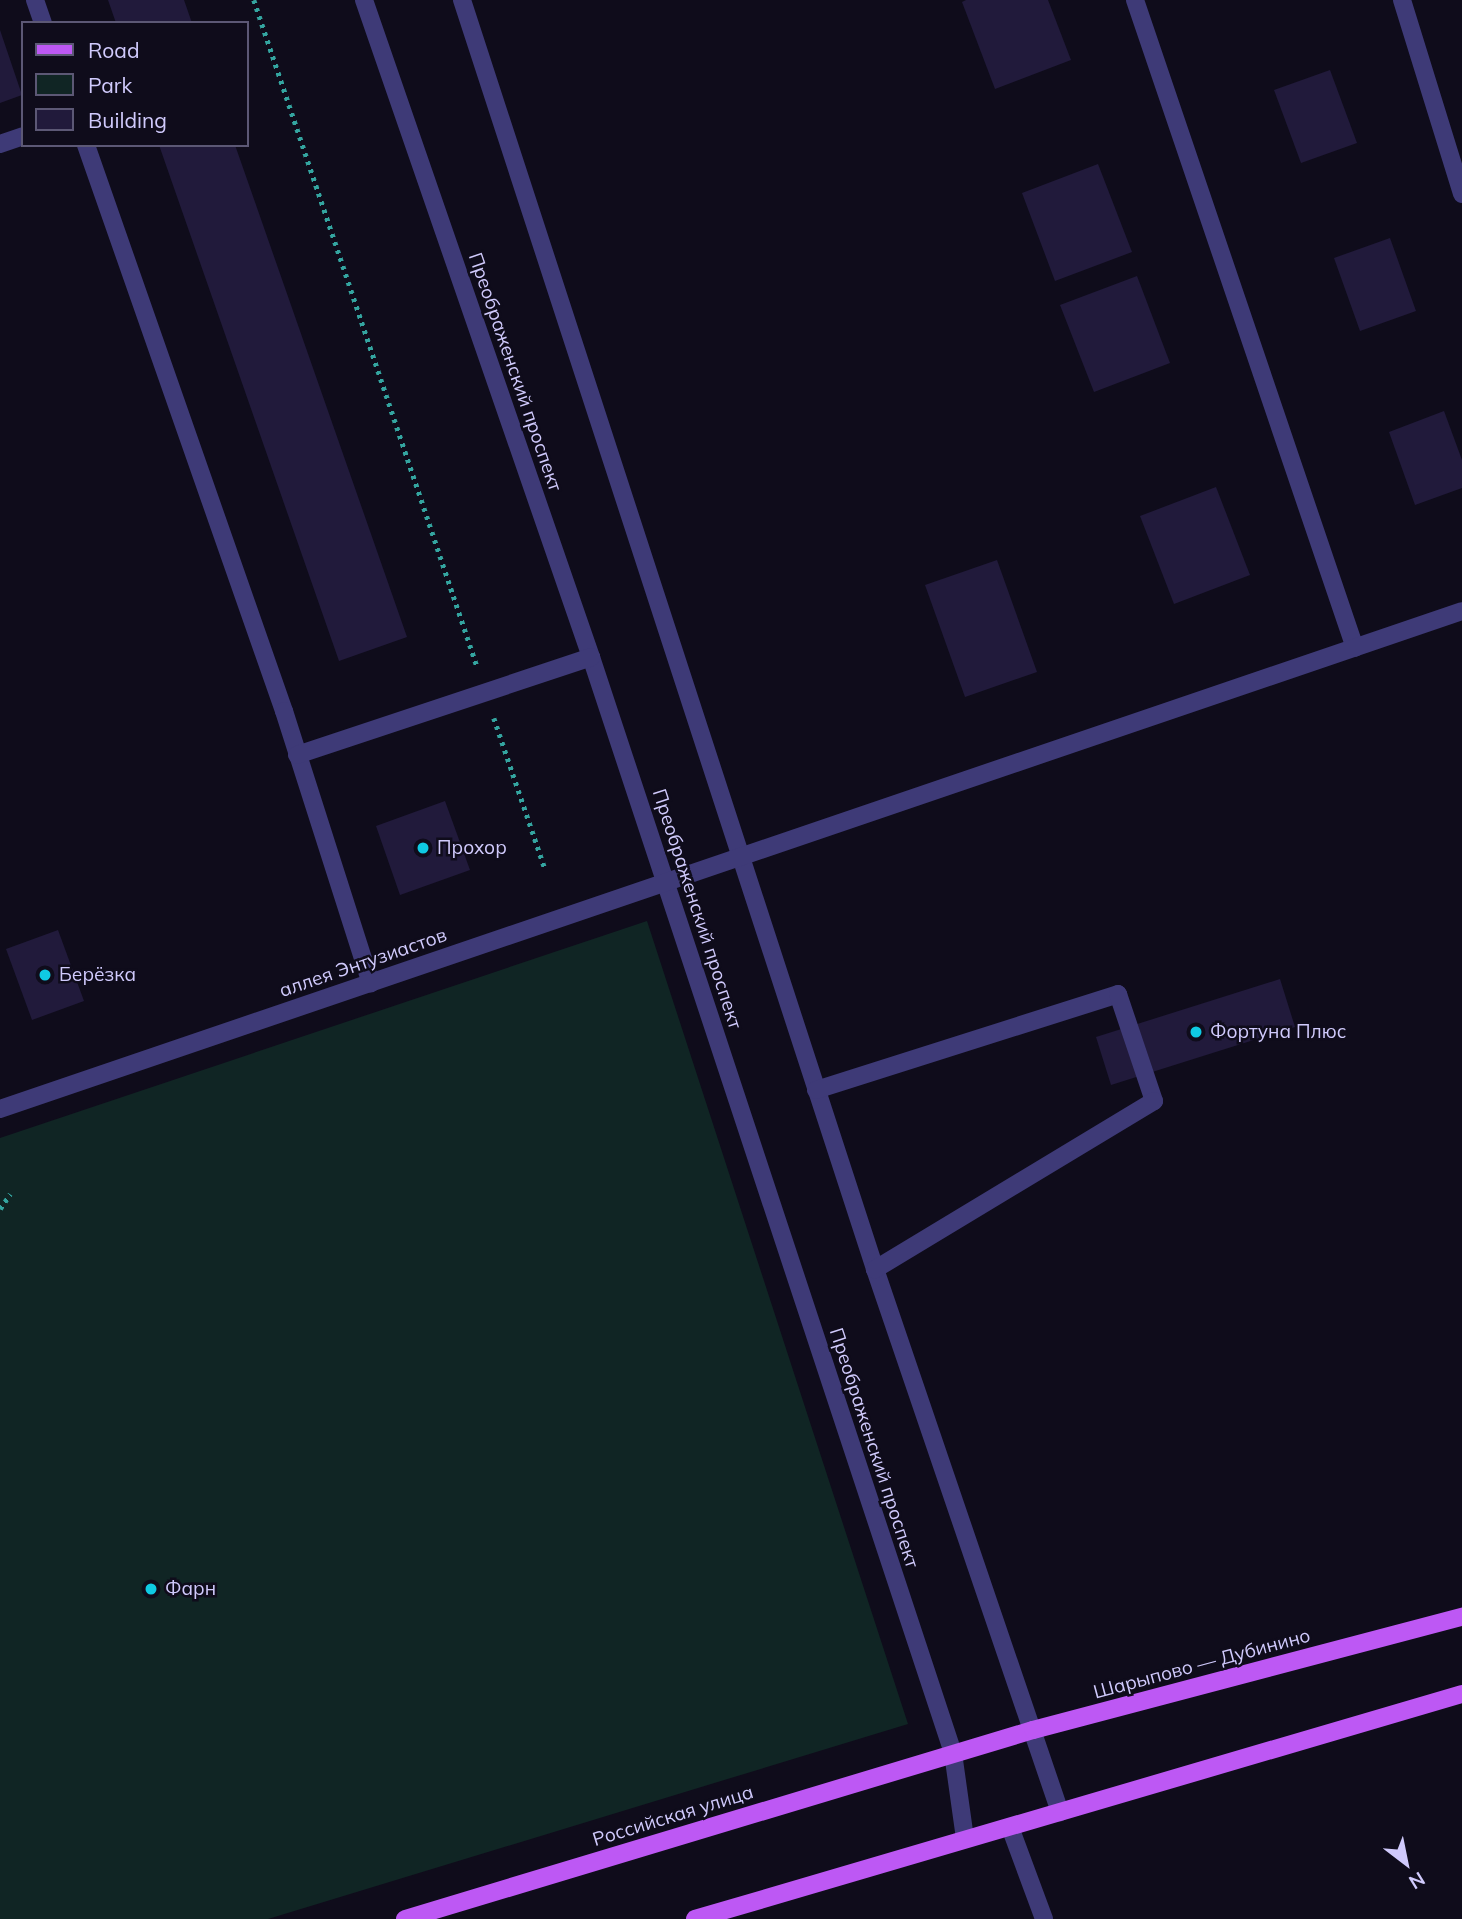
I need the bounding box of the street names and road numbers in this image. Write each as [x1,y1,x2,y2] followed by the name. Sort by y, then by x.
[463,250,567,494] street label: Преображенский проспект
[647,786,747,1032] street label: Преображенский проспект
[276,924,450,1002] street label: аллея Энтузиастов
[824,1325,924,1571] street label: Преображенский проспект
[1091,1624,1313,1704] street label: Шарыпово — Дубинино
[590,1781,756,1851] street label: Российская улица

